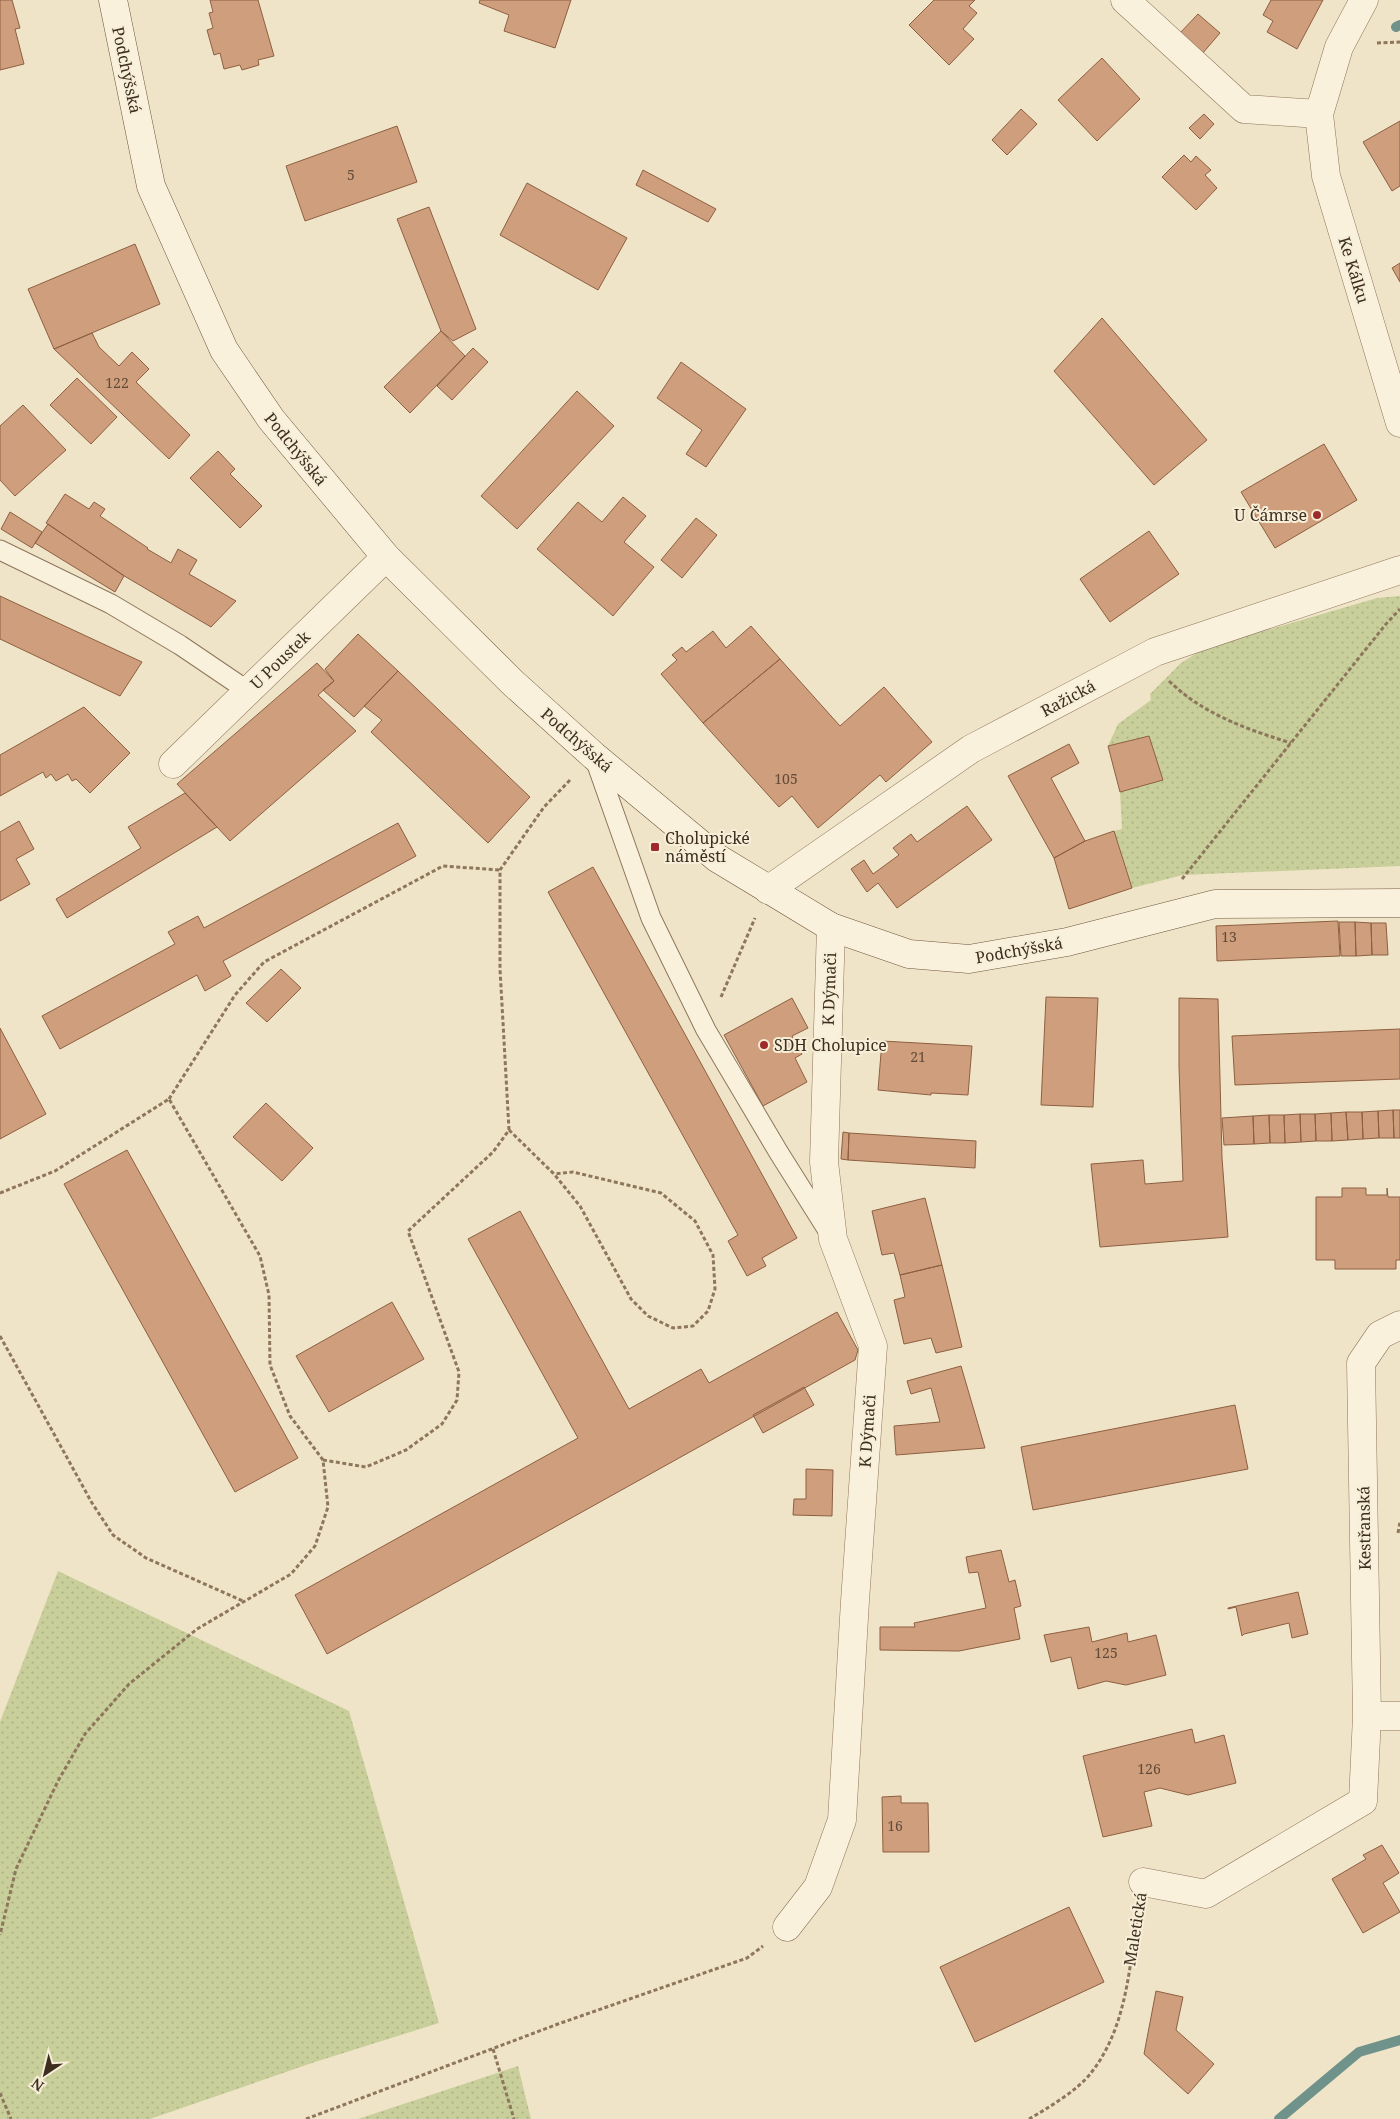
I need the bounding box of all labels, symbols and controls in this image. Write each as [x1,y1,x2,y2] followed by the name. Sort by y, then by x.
[107,25,147,115] street label: Podchýšská
[347,165,355,184] house number: 5
[1333,234,1375,306] street label: Ke Kálku
[105,373,129,392] house number: 122
[260,408,332,490] street label: Podchýšská
[1234,504,1307,526] place label: U Čámrse
[1311,509,1323,521] marker: U Čámrse
[245,625,315,694] street label: U Poustek
[1037,674,1099,722] street label: Ražická
[536,703,618,777] street label: Podchýšská
[774,769,798,788] house number: 105
[665,827,750,867] place label: Cholupické náměstí
[649,841,661,853] marker: Cholupické náměstí
[1221,927,1237,946] house number: 13
[974,932,1064,968] street label: Podchýšská
[817,952,841,1026] street label: K Dýmači
[774,1034,887,1056] place label: SDH Cholupice
[758,1039,770,1051] marker: SDH Cholupice
[910,1047,926,1066] house number: 21
[853,1394,881,1468] street label: K Dýmači
[1352,1486,1376,1570] street label: Kestřanská
[1094,1643,1118,1662] house number: 125
[1137,1759,1161,1778] house number: 126
[887,1816,903,1835] house number: 16
[1118,1890,1152,1968] street label: Maletická
[20,2049,70,2099] north arrow
[27,2074,47,2096] text: N

